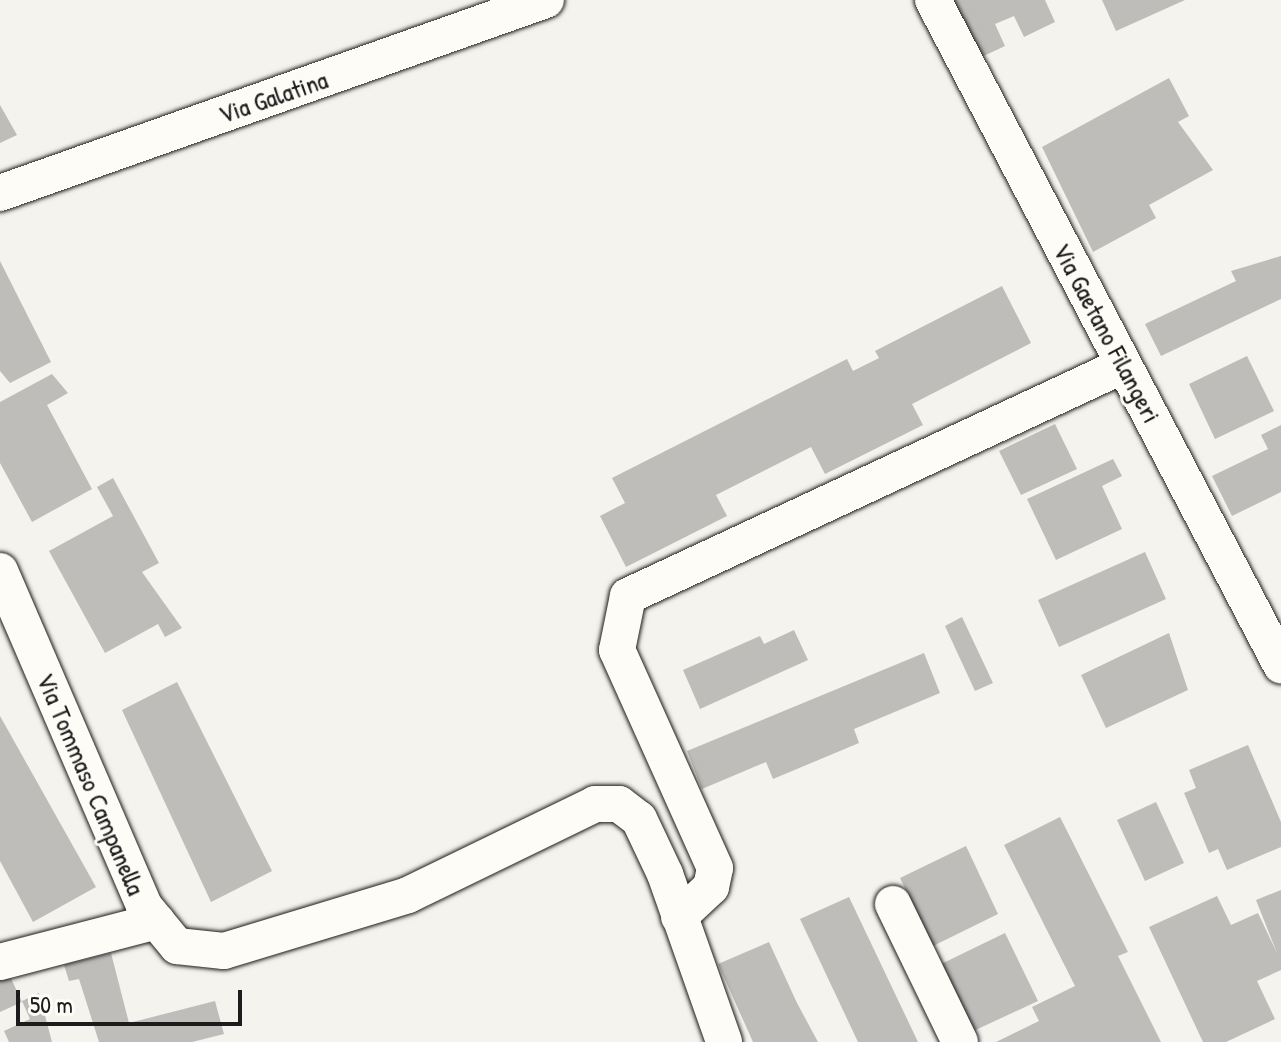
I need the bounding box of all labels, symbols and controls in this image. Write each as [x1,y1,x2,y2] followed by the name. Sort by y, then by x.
[214,64,332,130] street label: Via Galatina
[1046,238,1168,428] street label: Via Gaetano Filangeri
[30,668,152,900] street label: Via Tommaso Campanella
[20,974,246,1024] scale bar
[30,988,73,1020] text: 50 m

